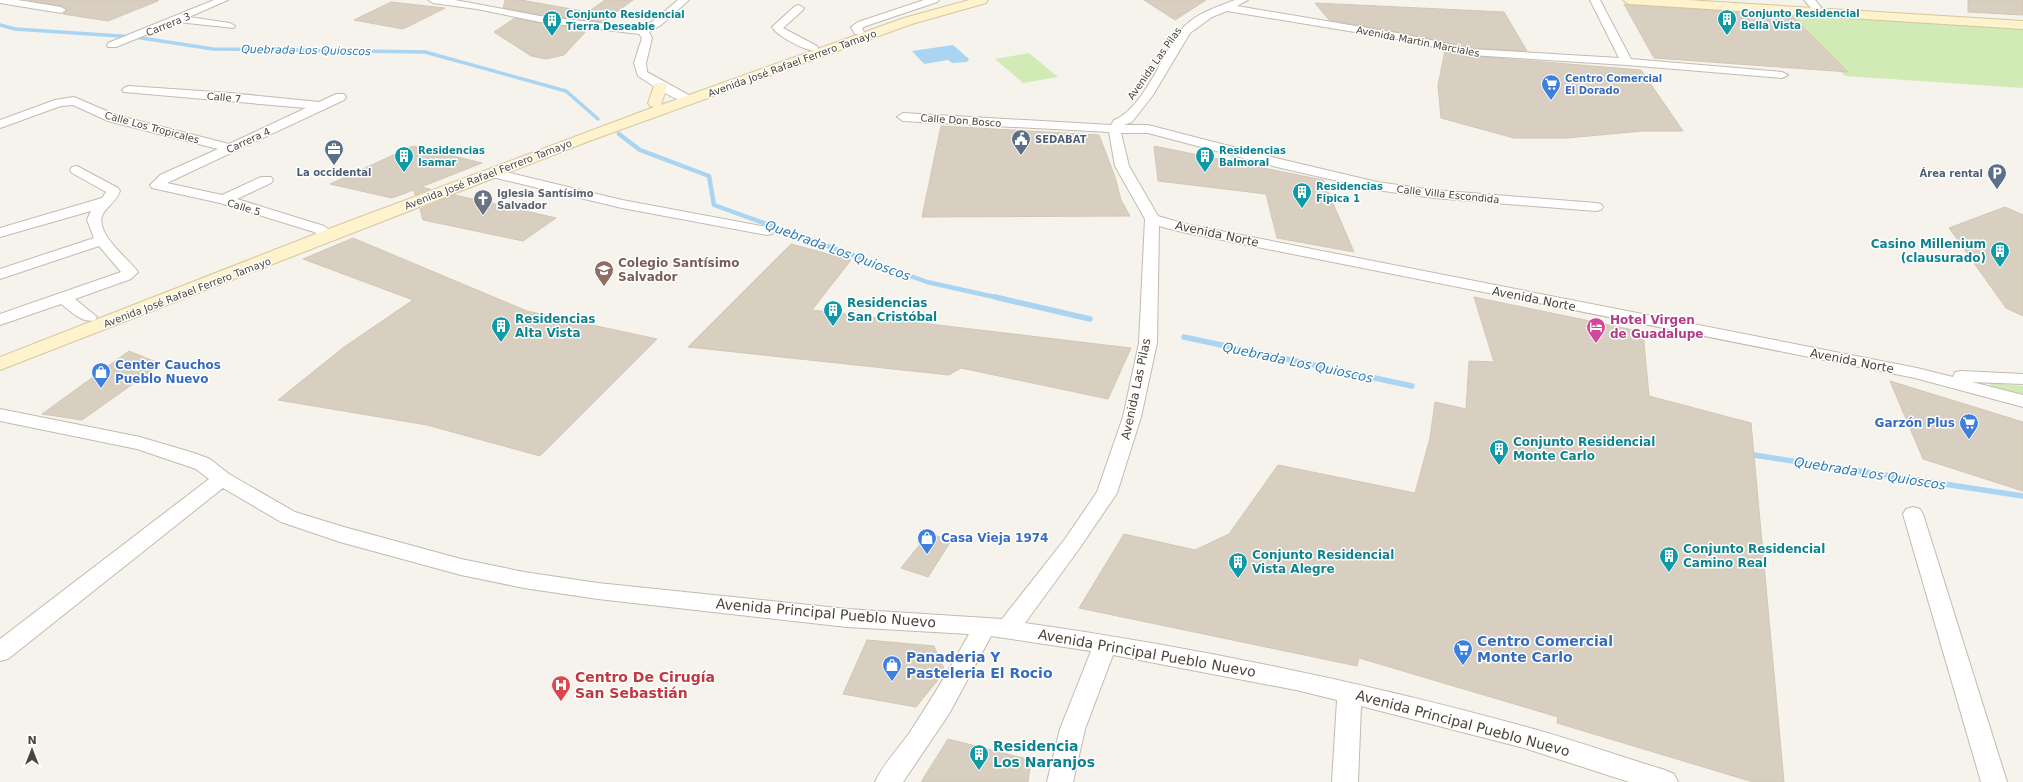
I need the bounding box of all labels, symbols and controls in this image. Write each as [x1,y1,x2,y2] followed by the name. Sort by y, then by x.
[1716,8,1738,36] building icon: Conjunto Residencial Bella Vista
[1741,8,1860,31] place label: Conjunto Residencial Bella Vista
[541,9,563,37] building icon: Conjunto Residencial Tierra Deseable
[566,9,685,32] place label: Conjunto Residencial Tierra Deseable
[144,11,192,38] street label: Carrera 3
[1355,24,1480,59] street label: Avenida Martin Marciales
[1125,25,1184,102] street label: Avenida Las Pilas
[706,28,878,99] street label: Avenida José Rafael Ferrero Tamayo
[241,43,371,58] water label: Quebrada Los Quioscos
[1540,73,1562,101] supermarket icon: Centro Comercial El Dorado
[1565,73,1662,96] place label: Centro Comercial El Dorado
[206,91,242,104] street label: Calle 7
[103,110,200,145] street label: Calle Los Tropicales
[920,112,1002,129] street label: Calle Don Bosco
[225,126,272,155] street label: Carrera 4
[1010,128,1032,156] public building icon: SEDABAT
[1035,134,1087,145] place label: SEDABAT
[403,137,573,212] street label: Avenida José Rafael Ferrero Tamayo
[323,138,345,166] office icon: La occidental
[393,145,415,173] building icon: Residencias Isamar
[418,145,485,168] place label: Residencias Isamar
[1194,145,1216,173] building icon: Residencias Balmoral
[1219,145,1286,168] place label: Residencias Balmoral
[1986,162,2008,190] parking icon: Área rental
[297,167,371,178] place label: La occidental
[1920,167,1983,179] place label: Área rental
[1291,181,1313,209] building icon: Residencias Fipica 1
[1316,181,1383,204] place label: Residencias Fipica 1
[1396,184,1500,205] street label: Calle Villa Escondida
[472,188,494,216] church icon: Iglesia Santísimo Salvador
[497,188,594,211] place label: Iglesia Santísimo Salvador
[226,197,262,218] street label: Calle 5
[763,217,913,284] water label: Quebrada Los Quioscos
[1174,218,1260,250] street label: Avenida Norte
[1871,237,1986,265] place label: Casino Millenium (clausurado)
[1989,240,2011,268] building icon: Casino Millenium (clausurado)
[102,255,272,330] street label: Avenida José Rafael Ferrero Tamayo
[618,256,740,284] place label: Colegio Santísimo Salvador
[593,259,615,287] school or university icon: Colegio Santísimo Salvador
[1491,284,1577,314] street label: Avenida Norte
[847,296,937,324] place label: Residencias San Cristóbal
[822,299,844,327] building icon: Residencias San Cristóbal
[515,312,595,340] place label: Residencias Alta Vista
[1610,313,1703,341] place label: Hotel Virgen de Guadalupe
[490,315,512,343] building icon: Residencias Alta Vista
[1585,316,1607,344] hotel icon: Hotel Virgen de Guadalupe
[1118,337,1154,441] street label: Avenida Las Pilas
[1221,339,1375,386] water label: Quebrada Los Quioscos
[1809,346,1895,376] street label: Avenida Norte
[115,358,221,386] place label: Center Cauchos Pueblo Nuevo
[90,361,112,389] shop icon: Center Cauchos Pueblo Nuevo
[1958,412,1980,440] supermarket icon: Garzón Plus
[1875,416,1955,430] place label: Garzón Plus
[1513,435,1655,463] place label: Conjunto Residencial Monte Carlo
[1488,438,1510,466] building icon: Conjunto Residencial Monte Carlo
[1793,454,1947,493] water label: Quebrada Los Quioscos
[916,527,938,555] shop icon: Casa Vieja 1974
[941,531,1048,545] place label: Casa Vieja 1974
[1683,542,1825,570] place label: Conjunto Residencial Camino Real
[1658,545,1680,573] building icon: Conjunto Residencial Camino Real
[1252,548,1394,576] place label: Conjunto Residencial Vista Alegre
[1227,551,1249,579] building icon: Conjunto Residencial Vista Alegre
[715,595,937,631] street label: Avenida Principal Pueblo Nuevo
[1037,626,1257,680] street label: Avenida Principal Pueblo Nuevo
[1477,633,1613,665] place label: Centro Comercial Monte Carlo
[1452,638,1474,666] supermarket icon: Centro Comercial Monte Carlo
[906,649,1053,681] place label: Panaderia Y Pasteleria El Rocio
[881,654,903,682] shop icon: Panaderia Y Pasteleria El Rocio
[575,669,715,701] place label: Centro De Cirugía San Sebastián
[550,674,572,702] hospital icon: Centro De Cirugía San Sebastián
[1354,687,1572,759] street label: Avenida Principal Pueblo Nuevo
[12,730,52,770] north arrow
[27,734,37,747] text: N
[993,738,1095,770] place label: Residencia Los Naranjos
[968,743,990,771] building icon: Residencia Los Naranjos

